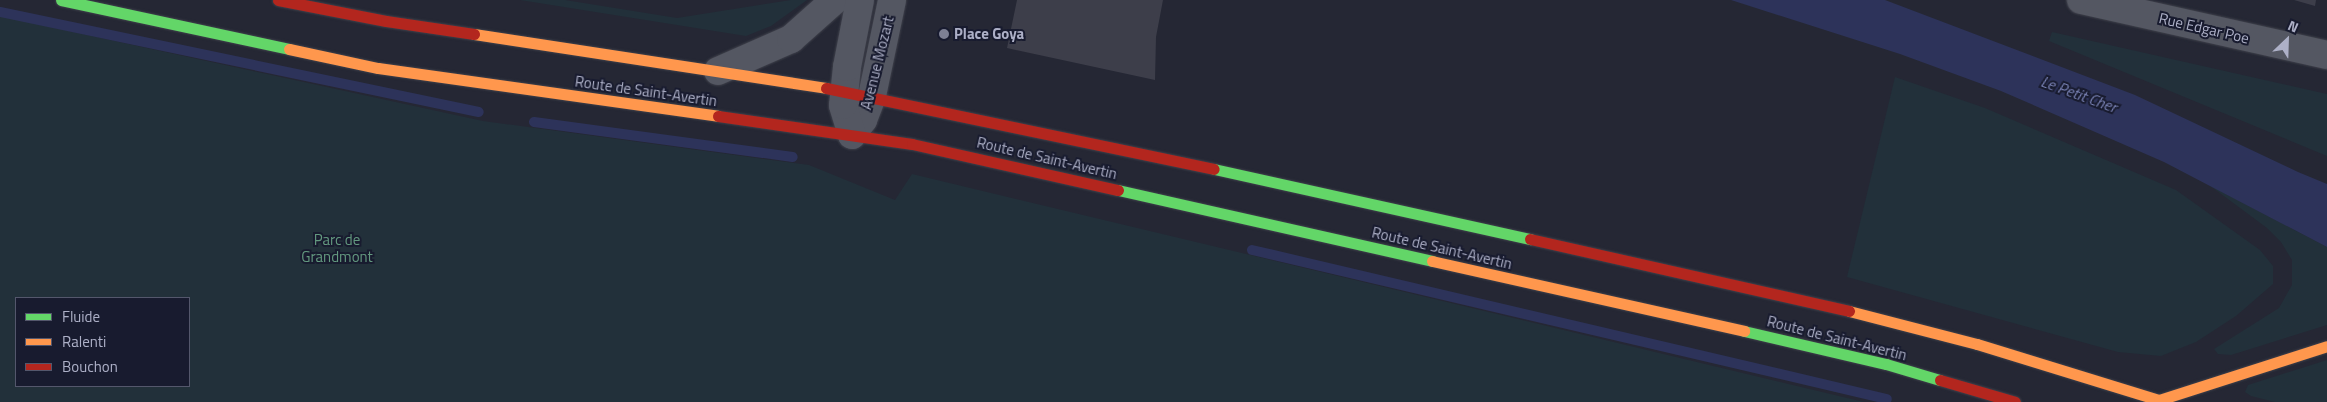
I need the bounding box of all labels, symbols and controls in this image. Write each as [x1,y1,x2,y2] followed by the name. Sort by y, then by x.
[2157,9,2251,47] street label: Rue Edgar Poe
[2285,14,2302,37] text: N
[857,15,897,111] street label: Avenue Mozart
[2262,15,2312,65] north arrow
[954,25,1024,43] place label: Place Goya
[938,28,950,40] marker: Place Goya
[2038,71,2120,117] water label: Le Petit Cher
[574,72,718,110] street label: Route de Saint-Avertin
[975,133,1119,183] street label: Route de Saint-Avertin
[1370,223,1514,273] street label: Route de Saint-Avertin
[301,230,373,265] park label: Parc de Grandmont
[15,297,190,387] legend
[62,305,100,328] text: Fluide
[1765,312,1909,364] street label: Route de Saint-Avertin
[62,330,106,353] text: Ralenti
[62,355,118,378] text: Bouchon

